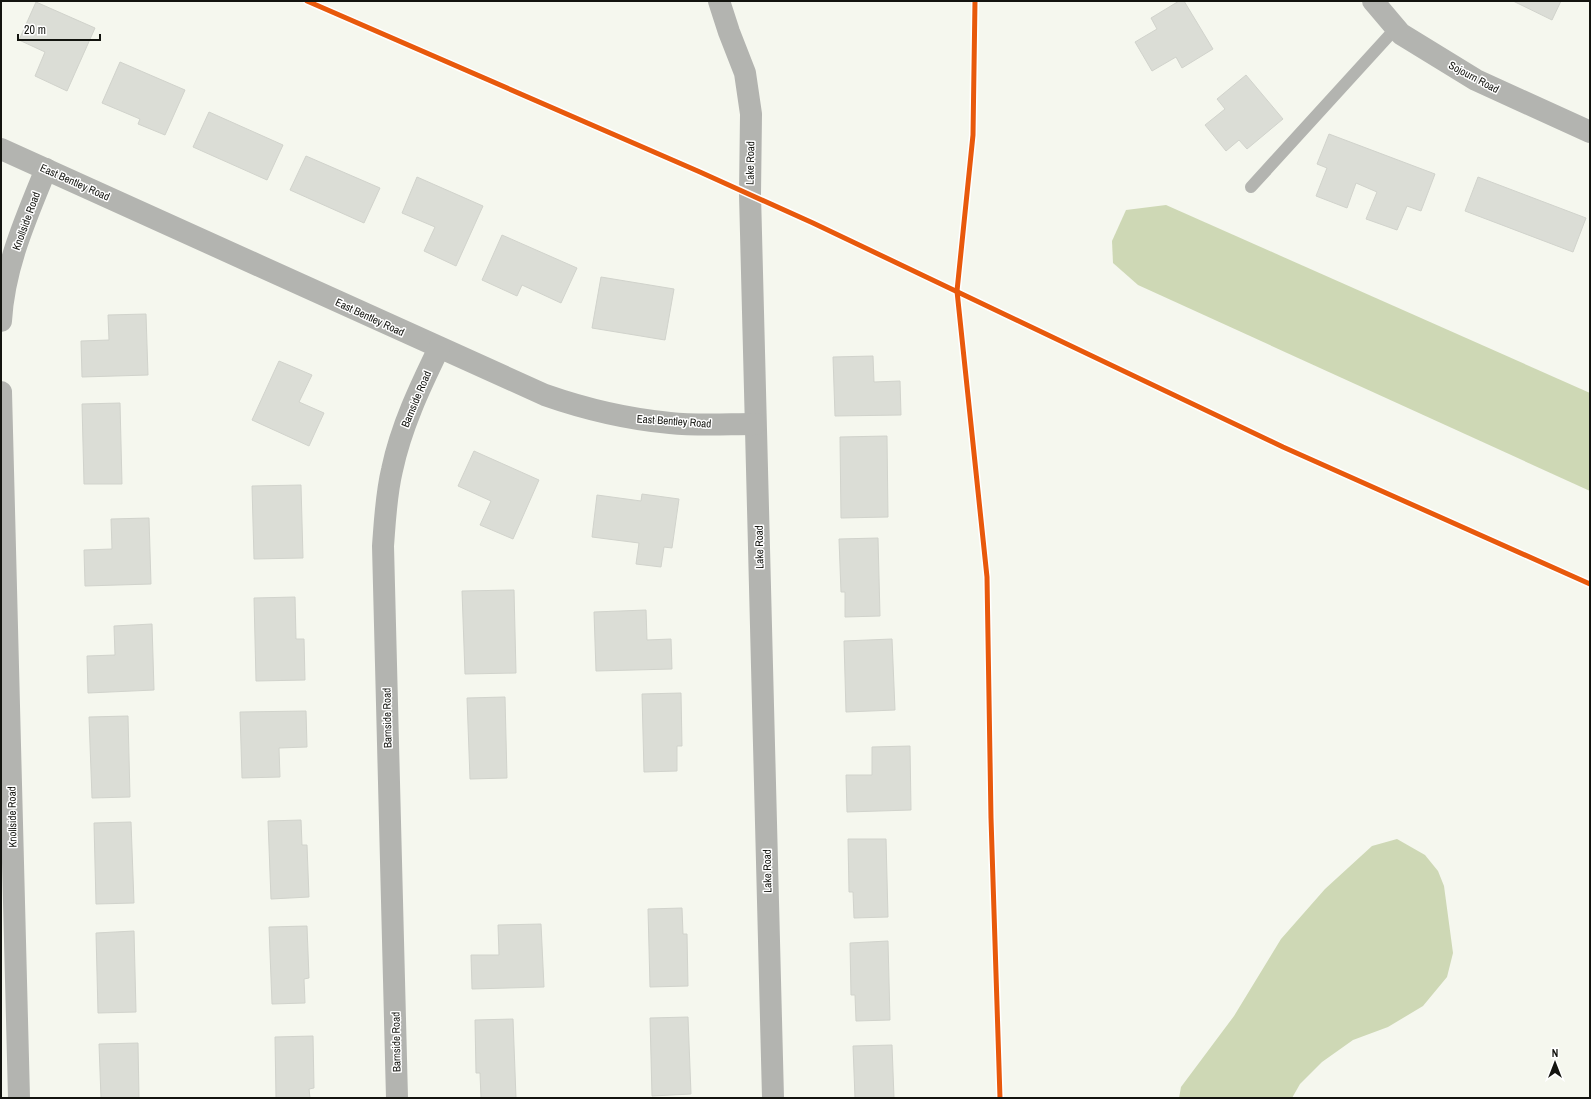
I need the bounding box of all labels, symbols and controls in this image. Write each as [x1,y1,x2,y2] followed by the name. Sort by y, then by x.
[18,16,100,42] scale bar
[24,22,46,38] text: 20 m
[1446,58,1502,96] street label: Sojourn Road
[743,141,757,185] street label: Lake Road
[38,160,112,204] street label: East Bentley Road
[9,190,43,252] street label: Knollside Road
[333,295,407,339] street label: East Bentley Road
[398,369,434,429] street label: Barnside Road
[636,411,712,431] street label: East Bentley Road
[752,525,766,569] street label: Lake Road
[379,688,395,748] street label: Barnside Road
[4,786,20,848] street label: Knollside Road
[760,849,774,893] street label: Lake Road
[388,1012,404,1072] street label: Barnside Road
[1535,1043,1575,1083] north arrow
[1552,1046,1558,1060] text: N

